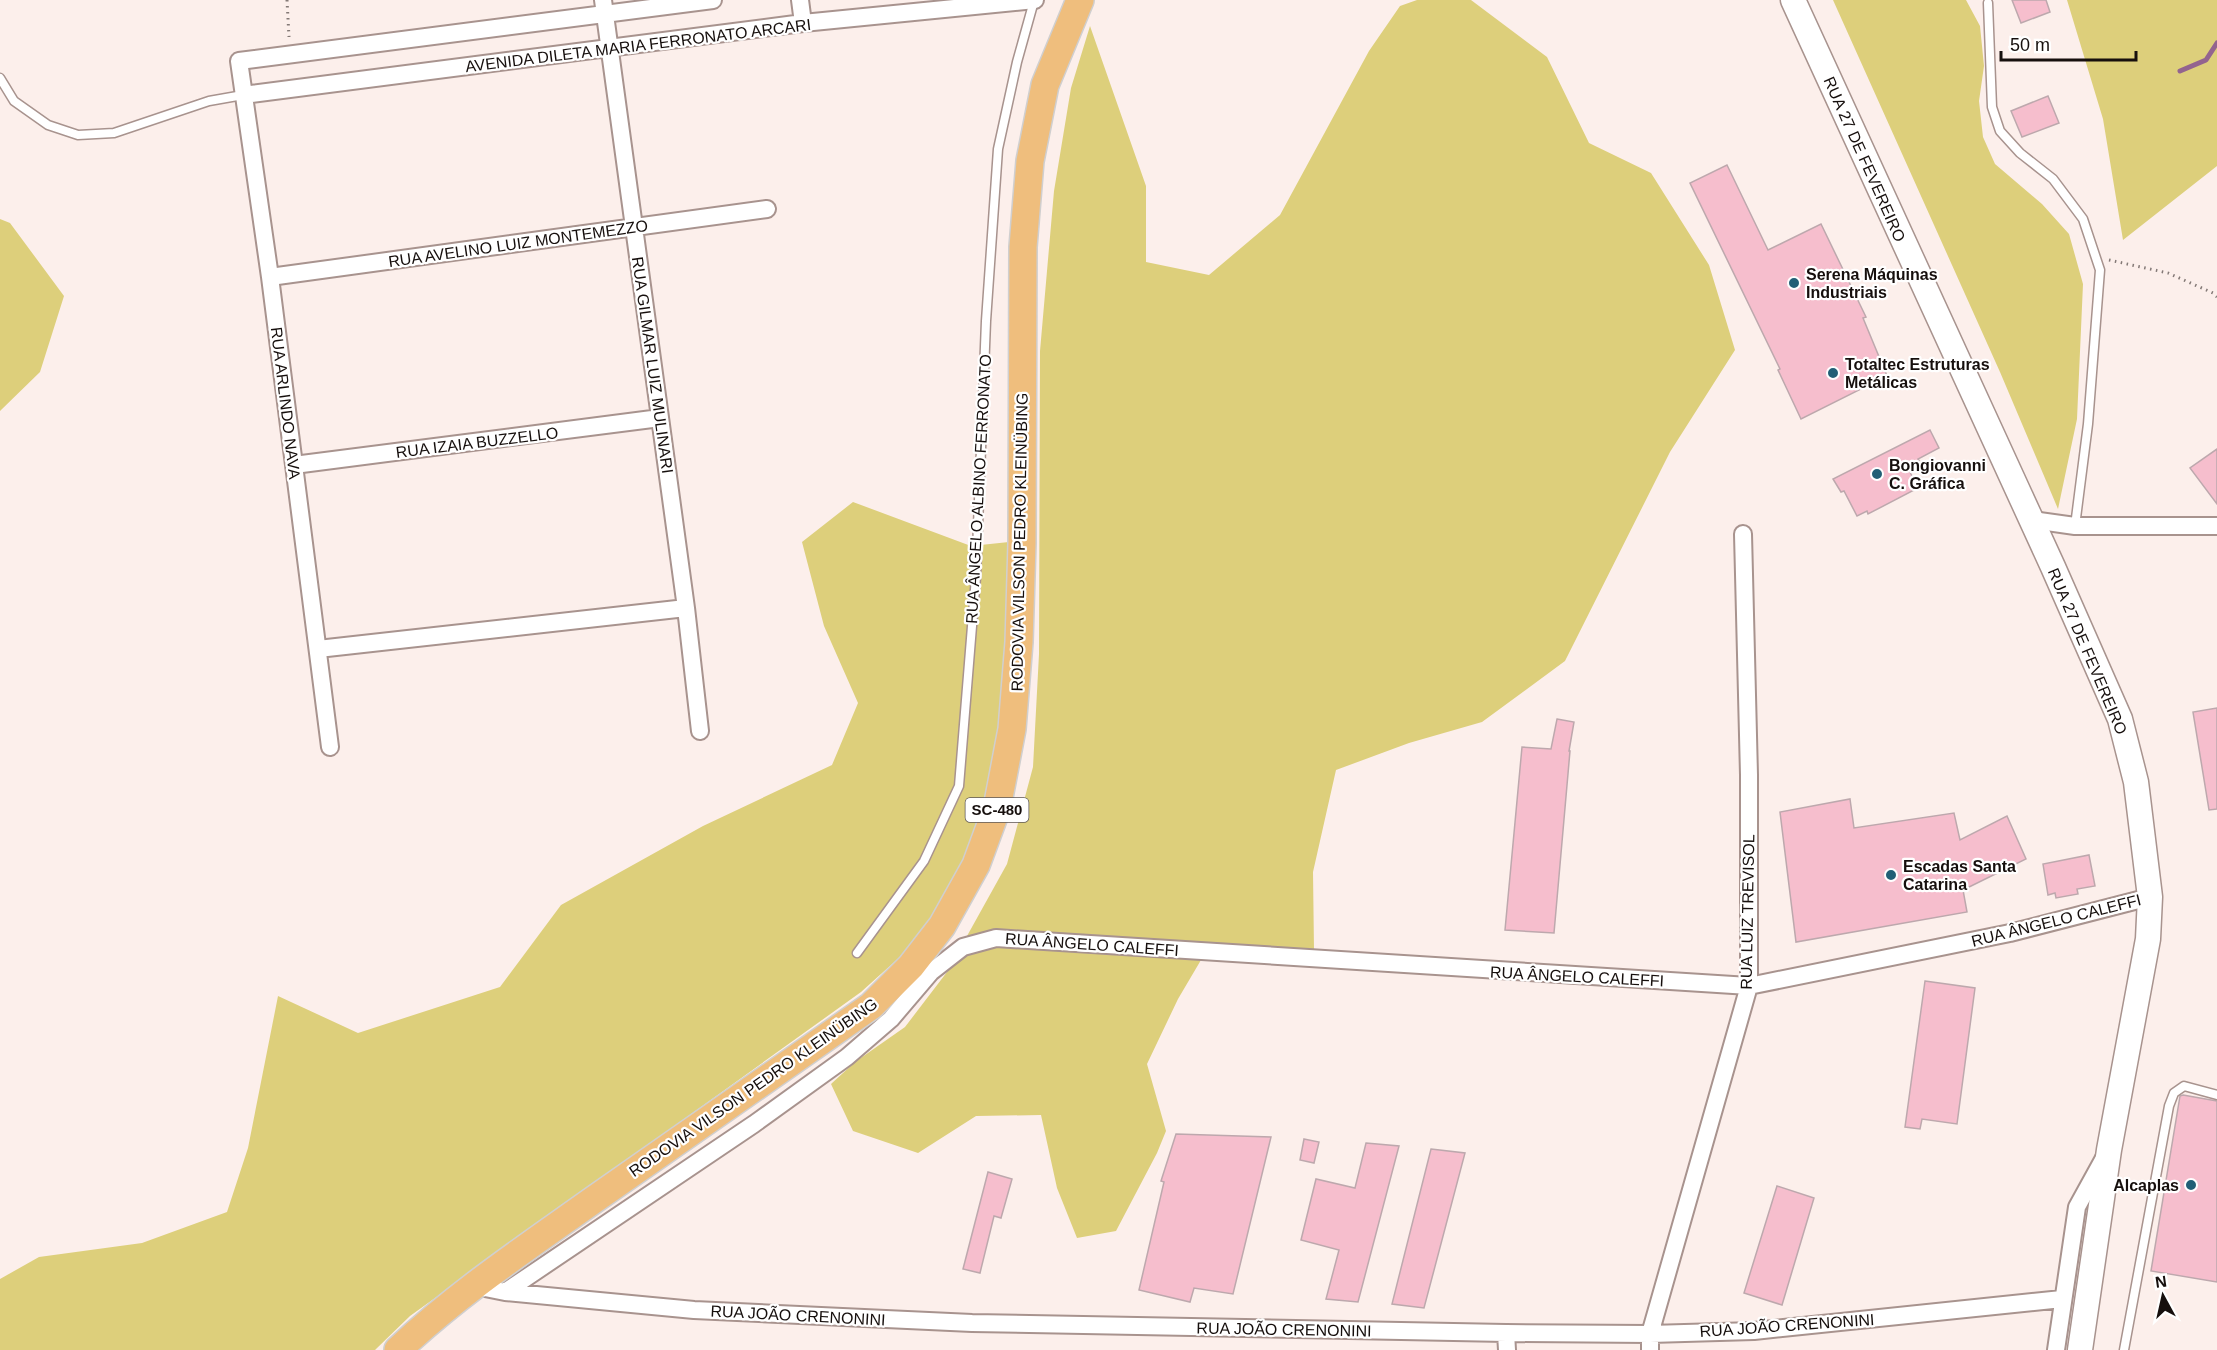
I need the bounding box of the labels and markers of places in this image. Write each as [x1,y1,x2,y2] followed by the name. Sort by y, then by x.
[1806,266,1938,301] place label: Serena Máquinas Industriais
[1787,276,1801,290] marker: Serena Máquinas Industriais
[1845,356,1990,391] place label: Totaltec Estruturas Metálicas
[1826,366,1840,380] marker: Totaltec Estruturas Metálicas
[1889,457,1986,492] place label: Bongiovanni C. Gráfica
[1870,467,1884,481] marker: Bongiovanni C. Gráfica
[1903,858,2016,893] place label: Escadas Santa Catarina
[1884,868,1898,882] marker: Escadas Santa Catarina
[2113,1177,2179,1194] place label: Alcaplas
[2184,1178,2198,1192] marker: Alcaplas

